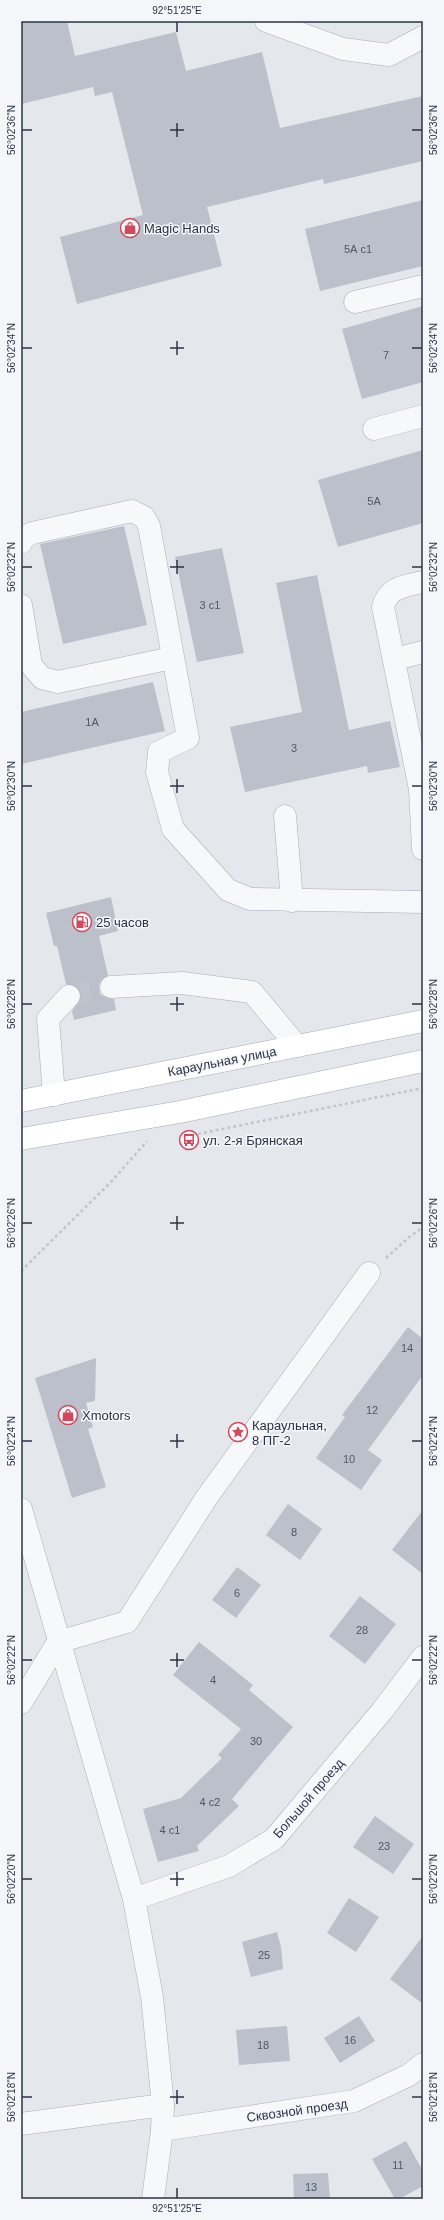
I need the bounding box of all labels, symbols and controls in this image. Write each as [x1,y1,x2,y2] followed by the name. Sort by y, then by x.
[152,5,202,16] text: 92°51'25"E
[6,105,17,155] text: 56°02'36"N
[428,105,439,155] text: 56°02'36"N
[119,217,141,239] shop icon: Magic Hands
[144,221,220,236] place label: Magic Hands
[344,243,372,255] house number: 5А с1
[6,323,17,373] text: 56°02'34"N
[428,323,439,373] text: 56°02'34"N
[383,349,389,361] house number: 7
[367,495,381,507] house number: 5А
[6,542,17,592] text: 56°02'32"N
[428,542,439,592] text: 56°02'32"N
[200,599,220,611] house number: 3 с1
[85,716,99,728] house number: 1А
[291,742,297,754] house number: 3
[6,761,17,811] text: 56°02'30"N
[428,761,439,811] text: 56°02'30"N
[71,911,93,933] fuel station icon: 25 часов
[96,915,149,930] place label: 25 часов
[6,979,17,1029] text: 56°02'28"N
[428,979,439,1029] text: 56°02'28"N
[166,1043,279,1079] street label: Караульная улица
[178,1129,200,1151] bus stop icon: ул. 2-я Брянская
[203,1133,303,1148] place label: ул. 2-я Брянская
[6,1198,17,1248] text: 56°02'26"N
[428,1198,439,1248] text: 56°02'26"N
[401,1342,413,1354] house number: 14
[57,1404,79,1426] shop icon: Xmotors
[366,1404,378,1416] house number: 12
[82,1408,131,1423] place label: Xmotors
[6,1416,17,1466] text: 56°02'24"N
[428,1416,439,1466] text: 56°02'24"N
[252,1418,327,1448] place label: Караульная, 8 ПГ-2
[227,1421,249,1443] place icon: Караульная, 8 ПГ-2
[343,1453,355,1465] house number: 10
[291,1526,297,1538] house number: 8
[234,1587,240,1599] house number: 6
[356,1624,368,1636] house number: 28
[6,1635,17,1685] text: 56°02'22"N
[428,1635,439,1685] text: 56°02'22"N
[210,1674,216,1686] house number: 4
[250,1735,262,1747] house number: 30
[270,1755,347,1841] street label: Большой проезд
[200,1796,220,1808] house number: 4 с2
[160,1824,180,1836] house number: 4 с1
[378,1840,390,1852] house number: 23
[6,1854,17,1904] text: 56°02'20"N
[428,1854,439,1904] text: 56°02'20"N
[258,1949,270,1961] house number: 25
[344,2034,356,2046] house number: 16
[257,2039,269,2051] house number: 18
[6,2072,17,2122] text: 56°02'18"N
[428,2072,439,2122] text: 56°02'18"N
[246,2096,349,2125] street label: Сквозной проезд
[392,2159,404,2171] house number: 11
[305,2181,317,2193] house number: 13
[152,2203,202,2214] text: 92°51'25"E

